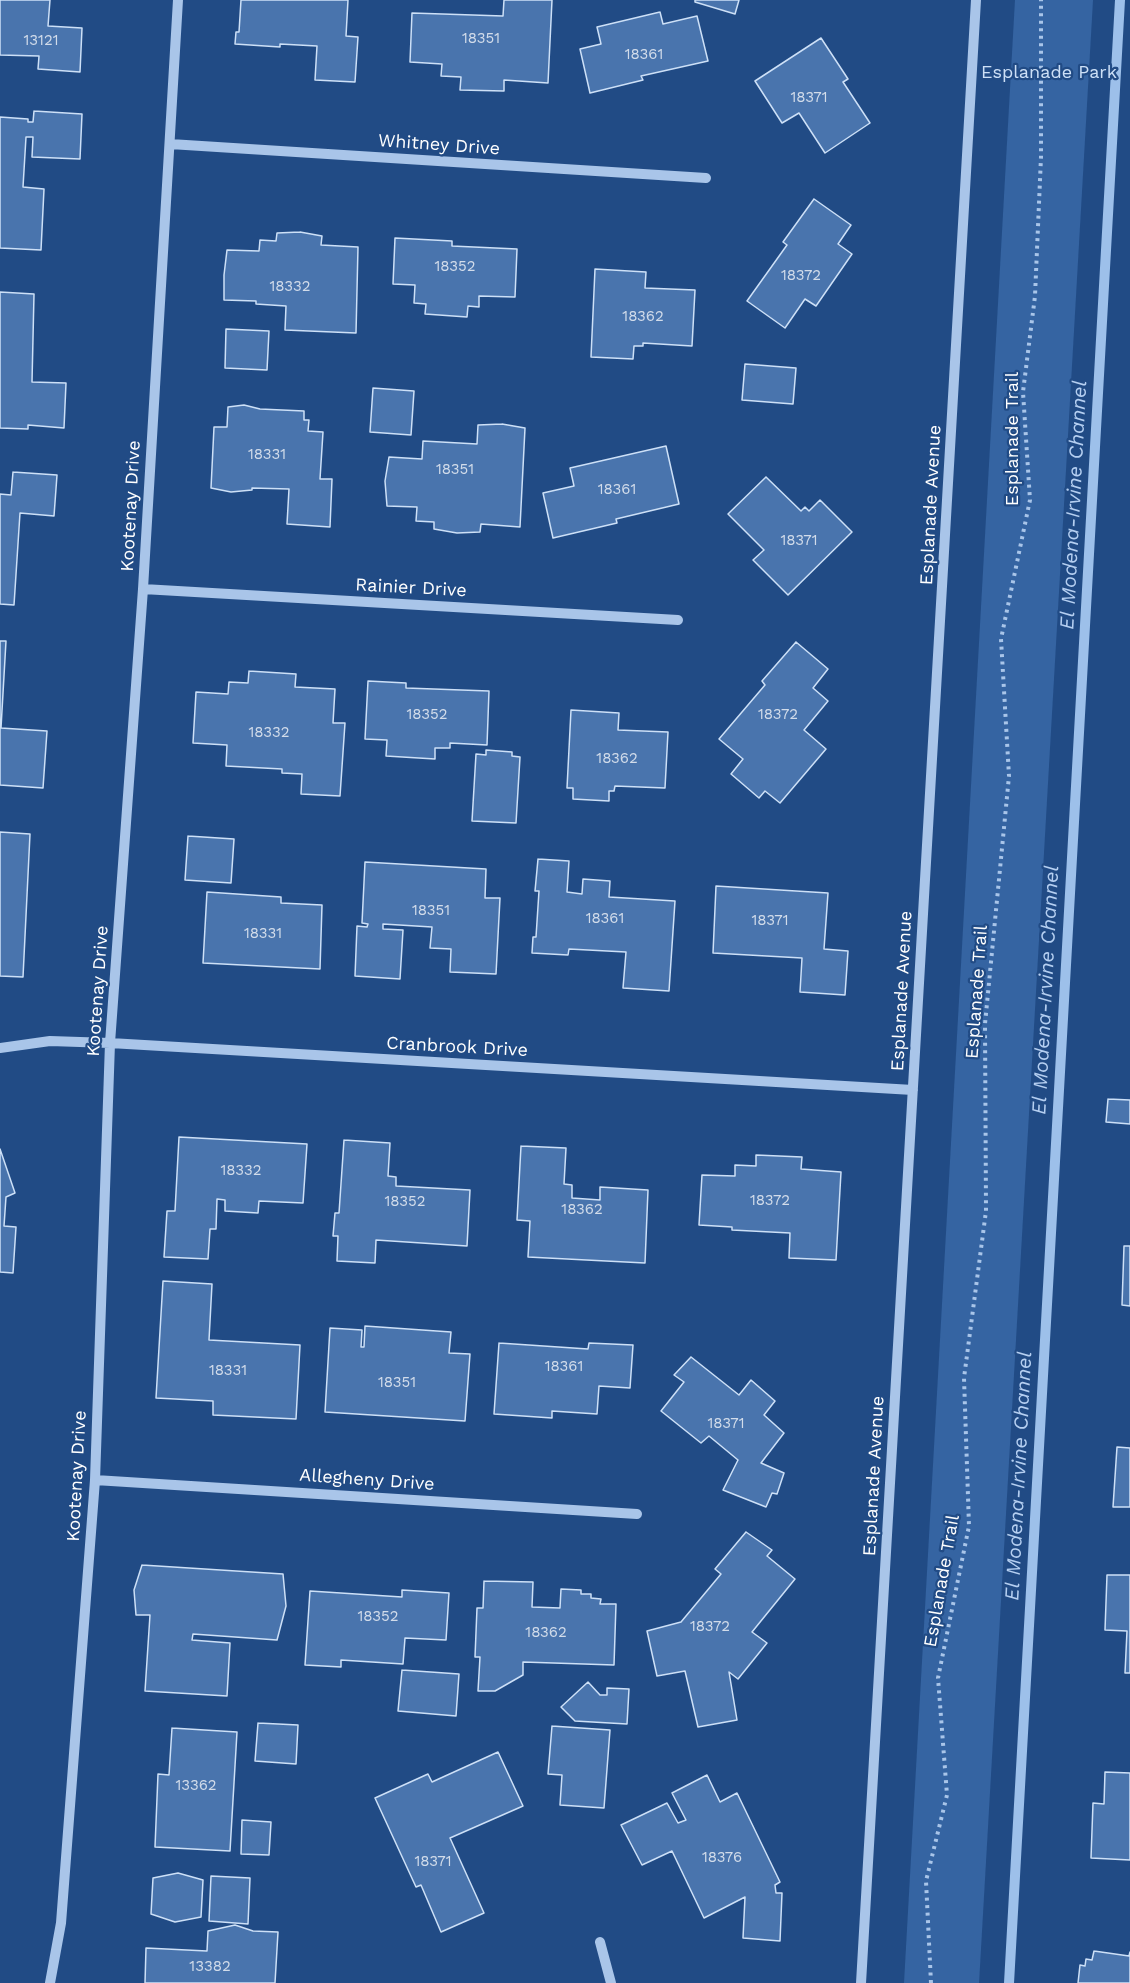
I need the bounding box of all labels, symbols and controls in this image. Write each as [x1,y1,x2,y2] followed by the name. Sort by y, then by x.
[462,30,500,48] house number: 18351
[23,32,59,50] house number: 13121
[625,46,663,64] house number: 18361
[981,62,1117,84] park label: Esplanade Park
[790,89,828,107] house number: 18371
[377,130,501,160] street label: Whitney Drive
[434,258,476,276] house number: 18352
[781,267,821,285] house number: 18372
[269,278,311,296] house number: 18332
[622,308,664,326] house number: 18362
[1002,372,1024,506] street label: Esplanade Trail
[1055,380,1093,630] water label: El Modena-Irvine Channel
[916,424,946,586] street label: Esplanade Avenue
[117,440,145,572] street label: Kootenay Drive
[248,446,286,464] house number: 18331
[436,461,474,479] house number: 18351
[598,481,636,499] house number: 18361
[780,532,818,550] house number: 18371
[355,574,467,602] street label: Rainier Drive
[406,706,448,724] house number: 18352
[758,706,798,724] house number: 18372
[248,724,290,742] house number: 18332
[596,750,638,768] house number: 18362
[1027,865,1065,1115] water label: El Modena-Irvine Channel
[412,902,450,920] house number: 18351
[586,910,624,928] house number: 18361
[887,910,917,1072] street label: Esplanade Avenue
[751,912,789,930] house number: 18371
[962,924,992,1060] street label: Esplanade Trail
[83,925,113,1057] street label: Kootenay Drive
[244,925,282,943] house number: 18331
[386,1033,528,1061] street label: Cranbrook Drive
[220,1162,262,1180] house number: 18332
[750,1192,790,1210] house number: 18372
[384,1193,426,1211] house number: 18352
[561,1201,603,1219] house number: 18362
[1000,1351,1038,1601] water label: El Modena-Irvine Channel
[545,1358,583,1376] house number: 18361
[209,1362,247,1380] house number: 18331
[378,1374,416,1392] house number: 18351
[859,1395,889,1557] street label: Esplanade Avenue
[63,1410,91,1542] street label: Kootenay Drive
[707,1415,745,1433] house number: 18371
[299,1465,435,1495] street label: Allegheny Drive
[920,1513,964,1649] street label: Esplanade Trail
[357,1608,399,1626] house number: 18352
[690,1618,730,1636] house number: 18372
[525,1624,567,1642] house number: 18362
[175,1777,217,1795] house number: 13362
[702,1849,742,1867] house number: 18376
[414,1853,452,1871] house number: 18371
[189,1958,231,1976] house number: 13382

